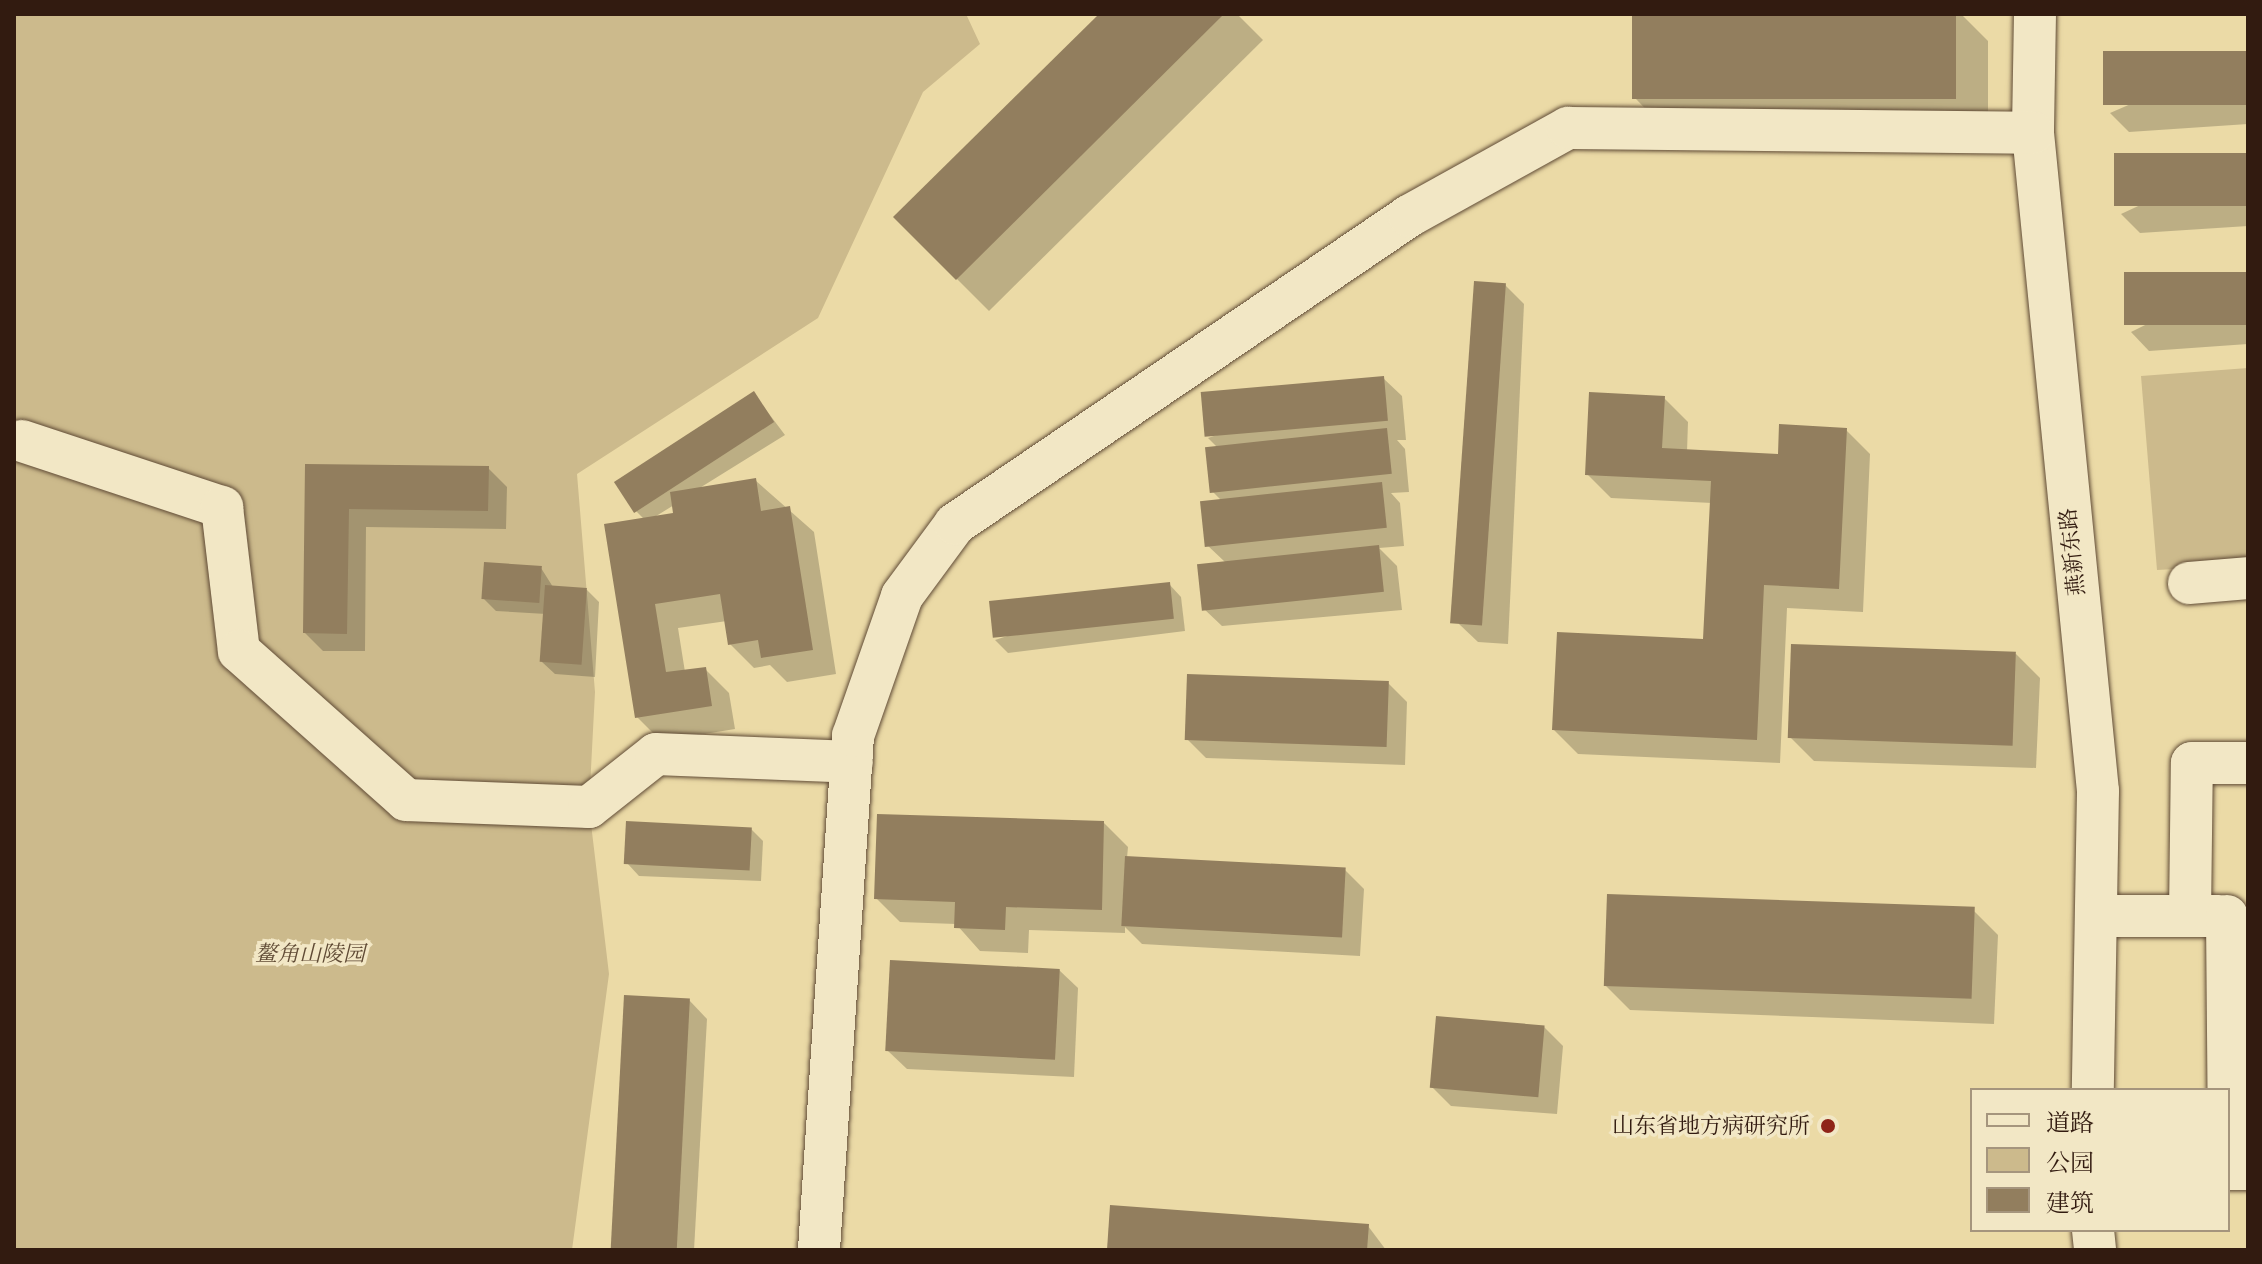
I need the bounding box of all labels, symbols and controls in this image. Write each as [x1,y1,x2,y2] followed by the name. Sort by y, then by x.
[2054,507,2090,597] street label: 燕新东路
[255,941,365,967] park label: 鳌角山陵园
[1970,1088,2230,1232] legend
[2046,1108,2094,1137] text: 道路
[1612,1113,1810,1139] place label: 山东省地方病研究所
[1817,1115,1839,1137] marker: 山东省地方病研究所
[2046,1148,2094,1177] text: 公园
[2046,1188,2094,1217] text: 建筑

